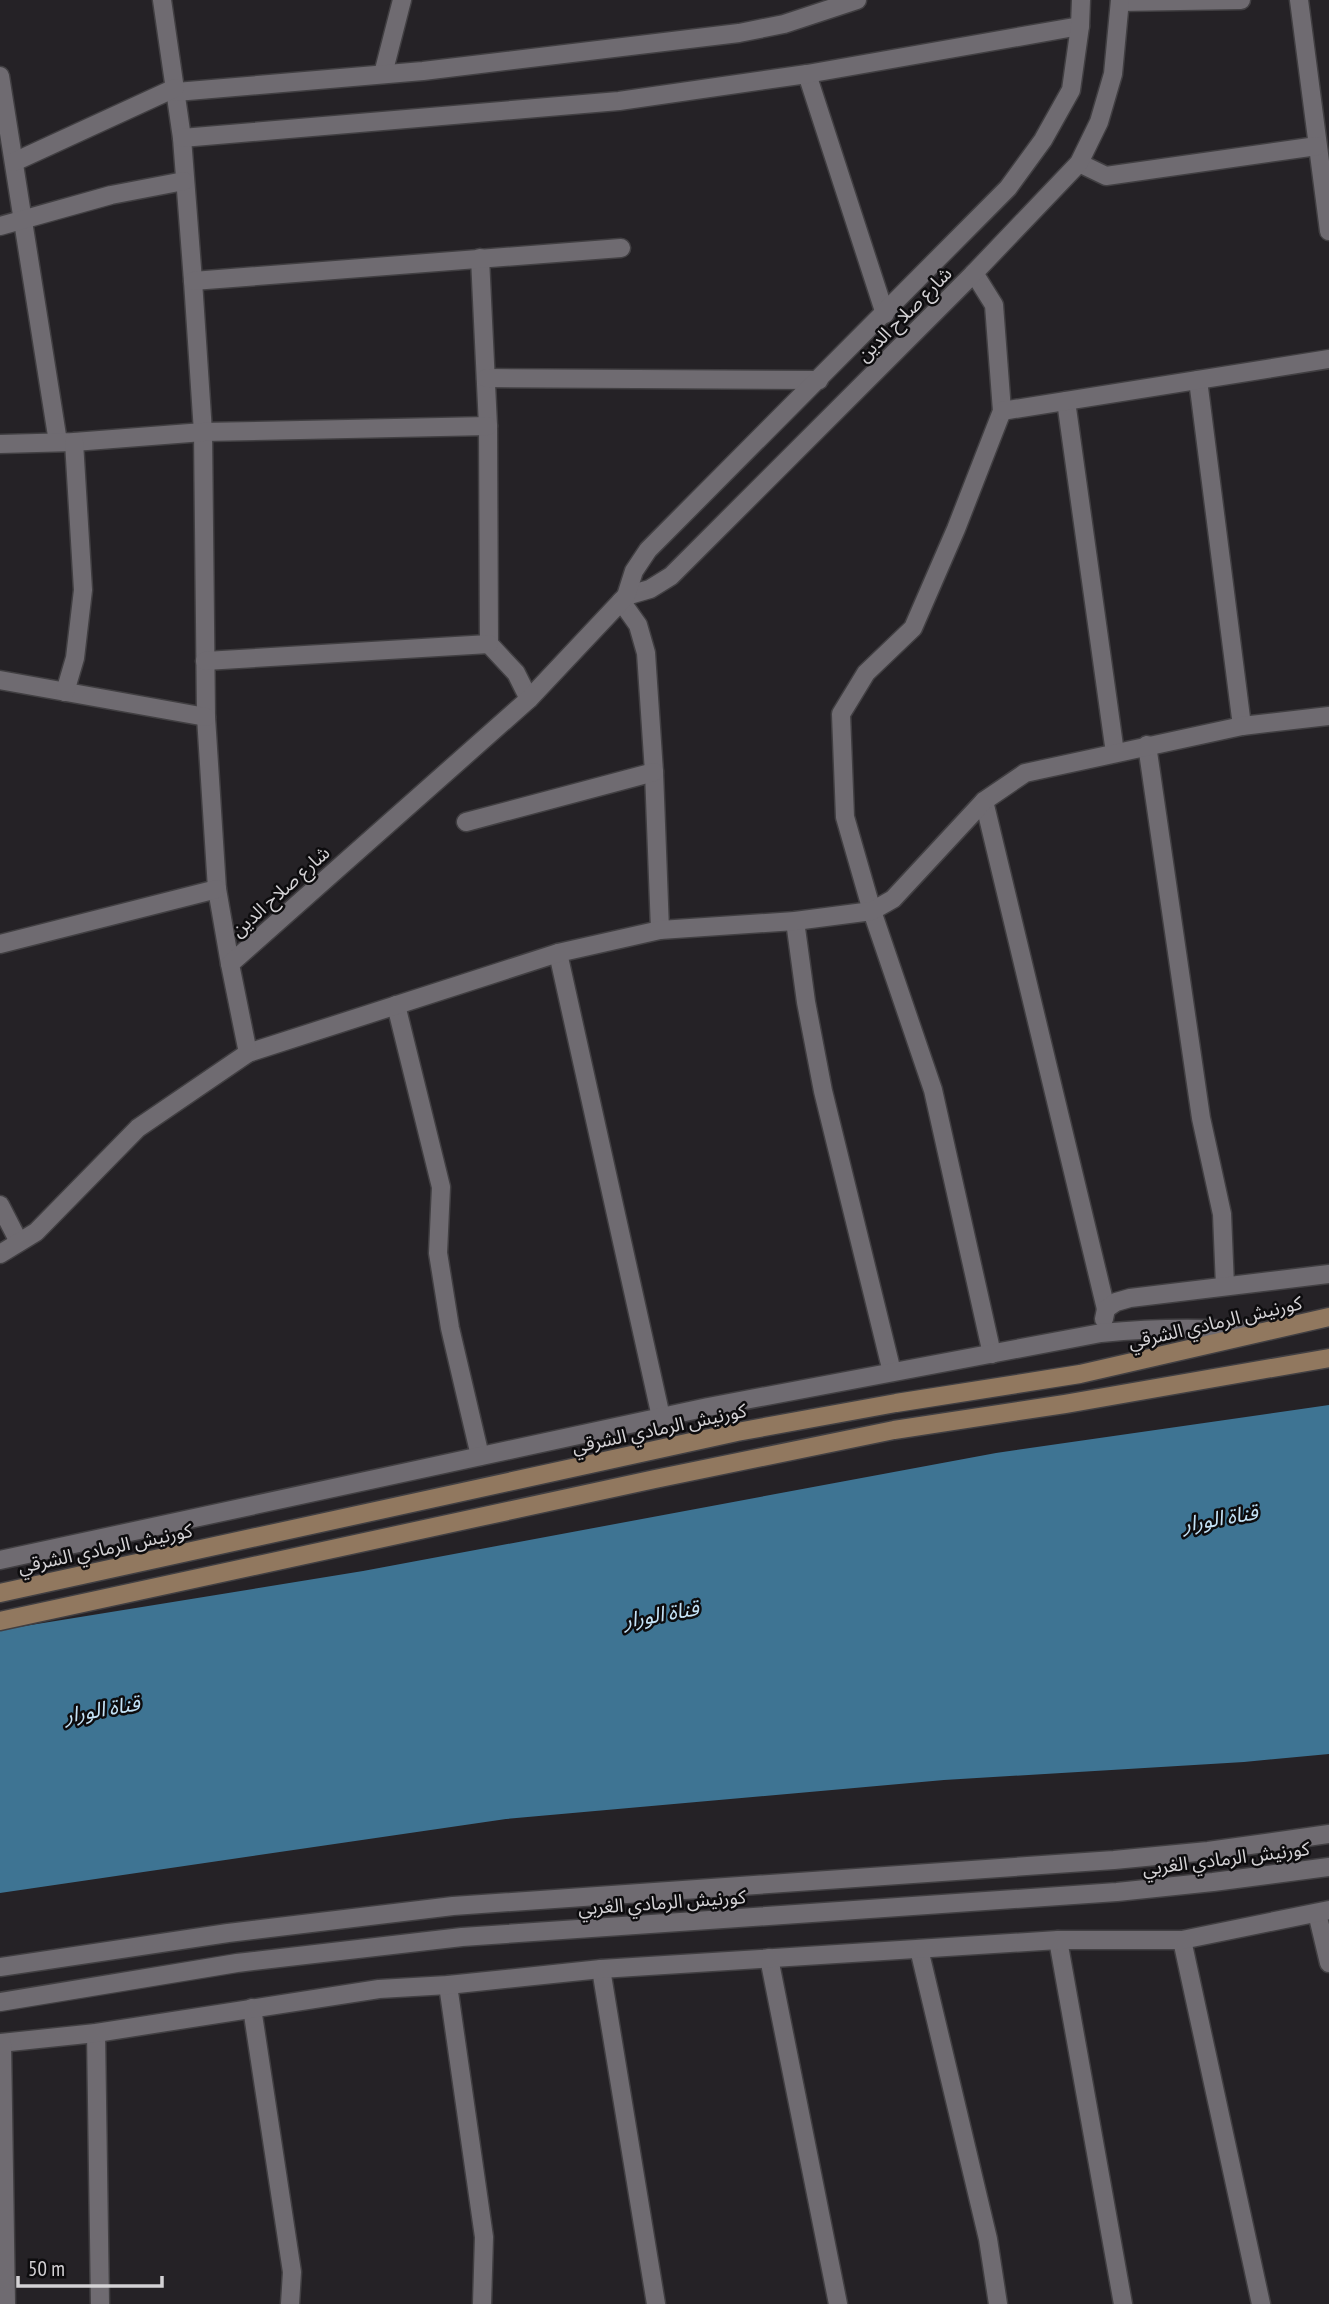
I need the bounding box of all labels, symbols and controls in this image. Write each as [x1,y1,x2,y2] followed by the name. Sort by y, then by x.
[851,261,958,368] street label: شارع صلاح الدين
[226,840,336,943] street label: شارع صلاح الدين
[1126,1290,1306,1357] street label: كورنيش الرمادي الشرقي
[570,1398,750,1462] street label: كورنيش الرمادي الشرقي
[1178,1498,1261,1538] water label: قناة الورار
[16,1518,196,1582] street label: كورنيش الرمادي الشرقي
[619,1594,702,1634] water label: قناة الورار
[60,1689,143,1729] water label: قناة الورار
[1141,1836,1313,1884] street label: كورنيش الرمادي الغربي
[577,1884,748,1923] street label: كورنيش الرمادي الغربي
[18,2244,161,2288] scale bar
[28,2255,65,2282] text: 50 m

